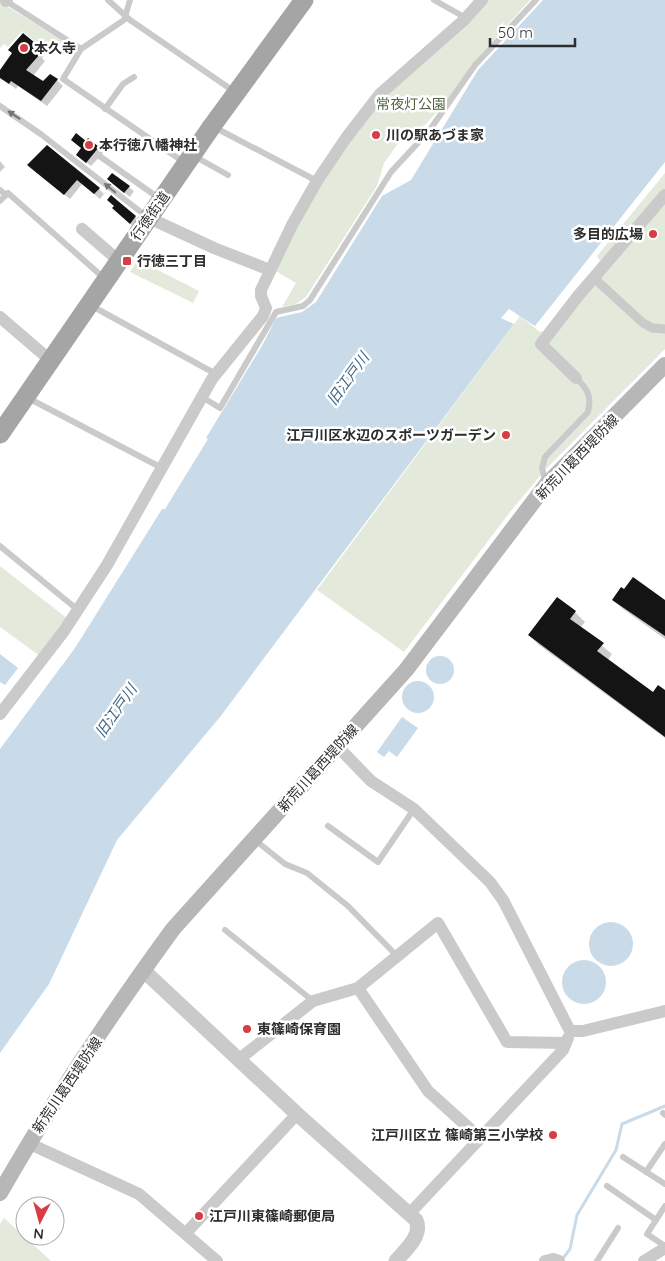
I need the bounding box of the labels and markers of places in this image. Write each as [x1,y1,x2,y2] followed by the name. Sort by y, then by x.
[34,39,76,57] place label: 本久寺
[18,42,30,54] marker: 本久寺
[386,126,484,144] place label: 川の駅あづま家
[370,129,382,141] marker: 川の駅あづま家
[99,136,197,154] place label: 本行徳八幡神社
[83,139,95,151] marker: 本行徳八幡神社
[573,225,643,243] place label: 多目的広場
[647,228,659,240] marker: 多目的広場
[137,252,207,270] place label: 行徳三丁目
[121,255,133,267] marker: 行徳三丁目
[286,426,496,444] place label: 江戸川区水辺のスポーツガーデン
[500,429,512,441] marker: 江戸川区水辺のスポーツガーデン
[257,1020,341,1038] place label: 東篠崎保育園
[241,1023,253,1035] marker: 東篠崎保育園
[371,1126,543,1144] place label: 江戸川区立 篠崎第三小学校
[547,1129,559,1141] marker: 江戸川区立 篠崎第三小学校
[209,1207,335,1225] place label: 江戸川東篠崎郵便局
[193,1210,205,1222] marker: 江戸川東篠崎郵便局

